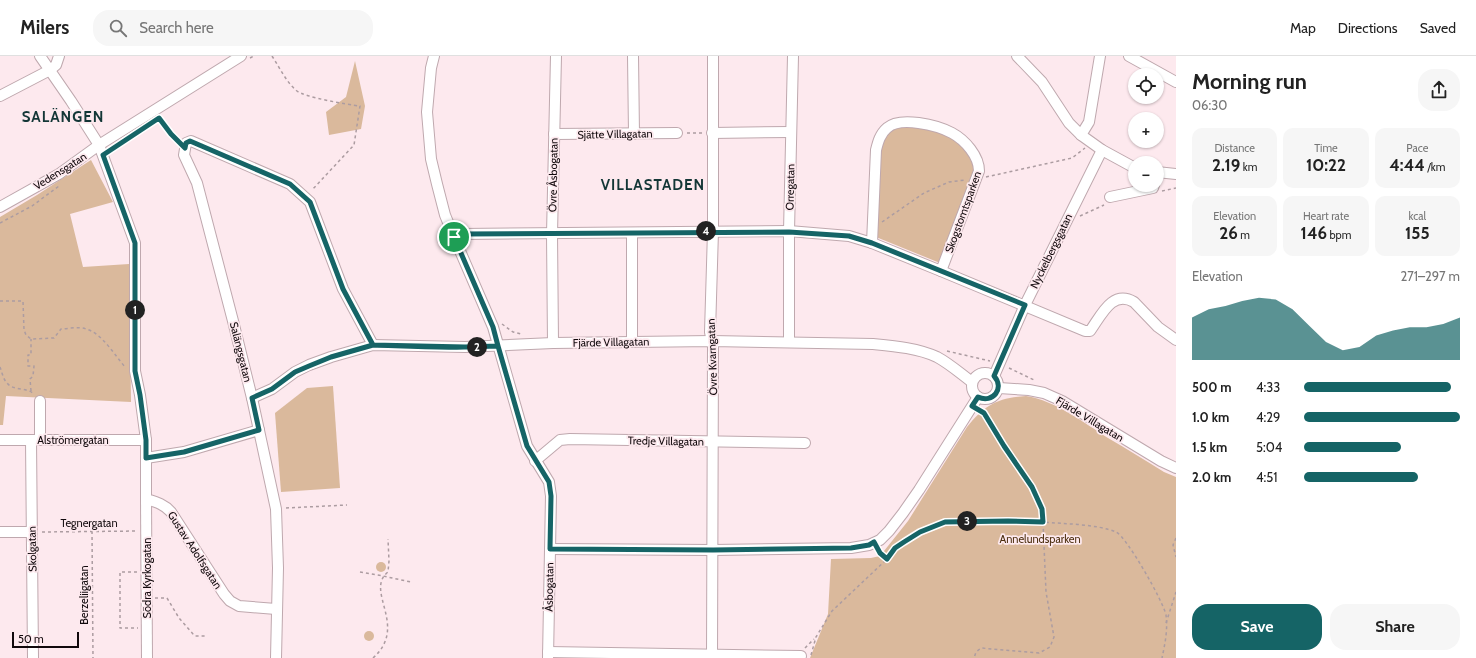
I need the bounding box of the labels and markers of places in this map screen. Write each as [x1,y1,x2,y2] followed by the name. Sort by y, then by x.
[437,220,471,254] pin
[696,221,716,241] pin: 4
[125,300,145,320] pin: 1
[467,337,487,357] pin: 2
[957,511,977,531] pin: 3

